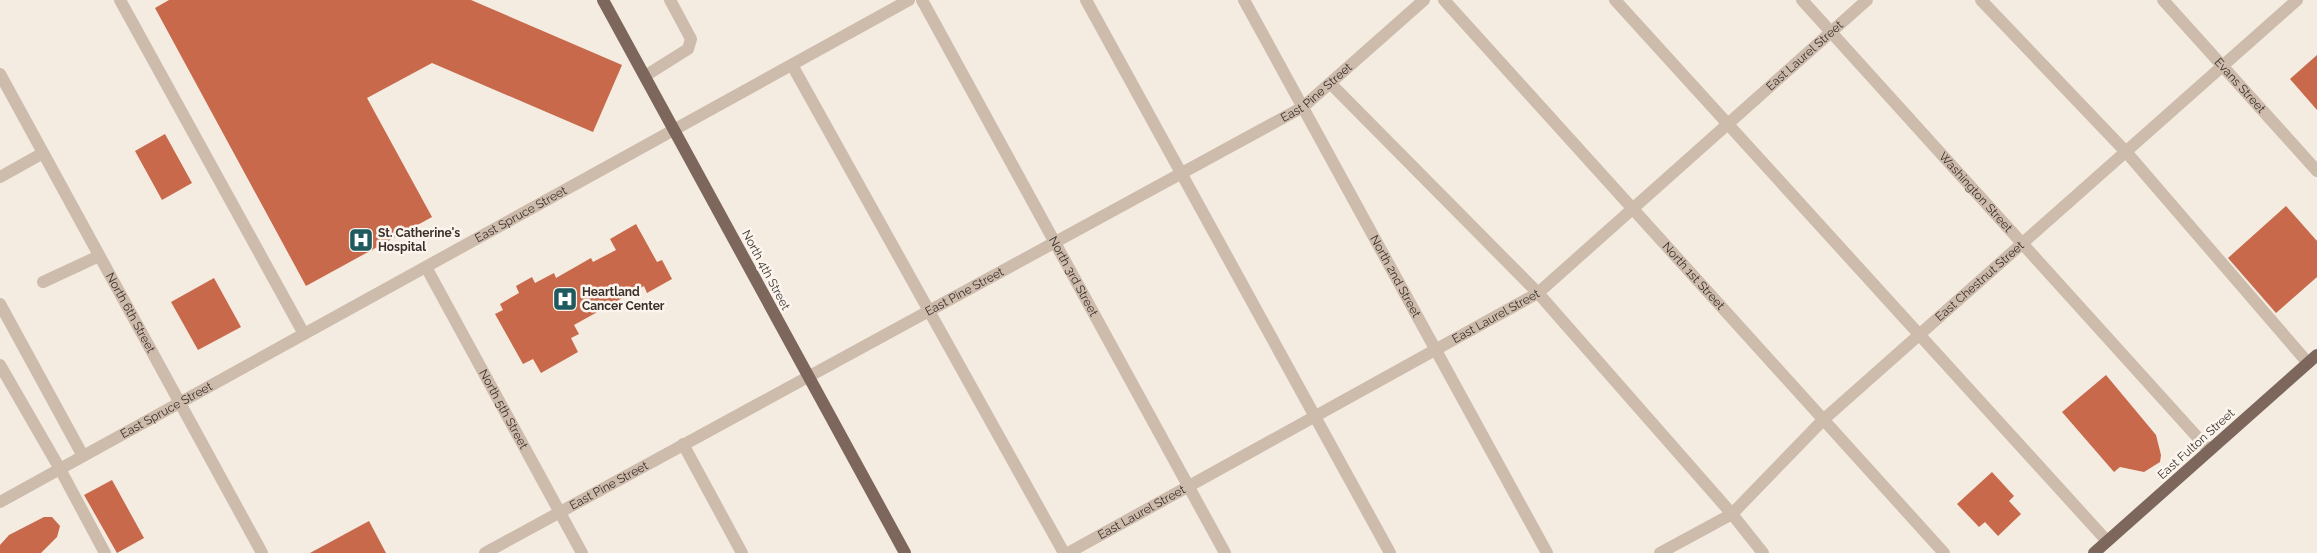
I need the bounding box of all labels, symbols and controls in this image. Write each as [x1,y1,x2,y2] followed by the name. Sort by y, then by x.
[1763,18,1846,93] street label: East Laurel Street
[2212,55,2268,116] street label: Evans Street
[1278,60,1355,125] street label: East Pine Street
[1936,149,2015,235] street label: Washington Street
[472,183,569,245] street label: East Spruce Street
[378,226,460,254] place label: St. Catherine's Hospital
[348,227,374,253] hospital icon: St. Catherine's Hospital
[739,228,793,312] street label: North 4th Street
[1367,233,1424,320] street label: North 2nd Street
[1046,234,1101,319] street label: North 3rd Street
[1933,238,2027,324] street label: East Chestnut Street
[1659,239,1728,313] street label: North 1st Street
[923,265,1006,319] street label: East Pine Street
[103,270,158,355] street label: North 6th Street
[582,285,665,313] place label: Heartland Cancer Center
[552,286,578,312] hospital icon: Heartland Cancer Center
[1450,287,1542,346] street label: East Laurel Street
[476,367,531,451] street label: North 5th Street
[118,379,215,441] street label: East Spruce Street
[2155,406,2237,482] street label: East Fulton Street
[567,458,650,513] street label: East Pine Street
[1095,483,1188,542] street label: East Laurel Street

